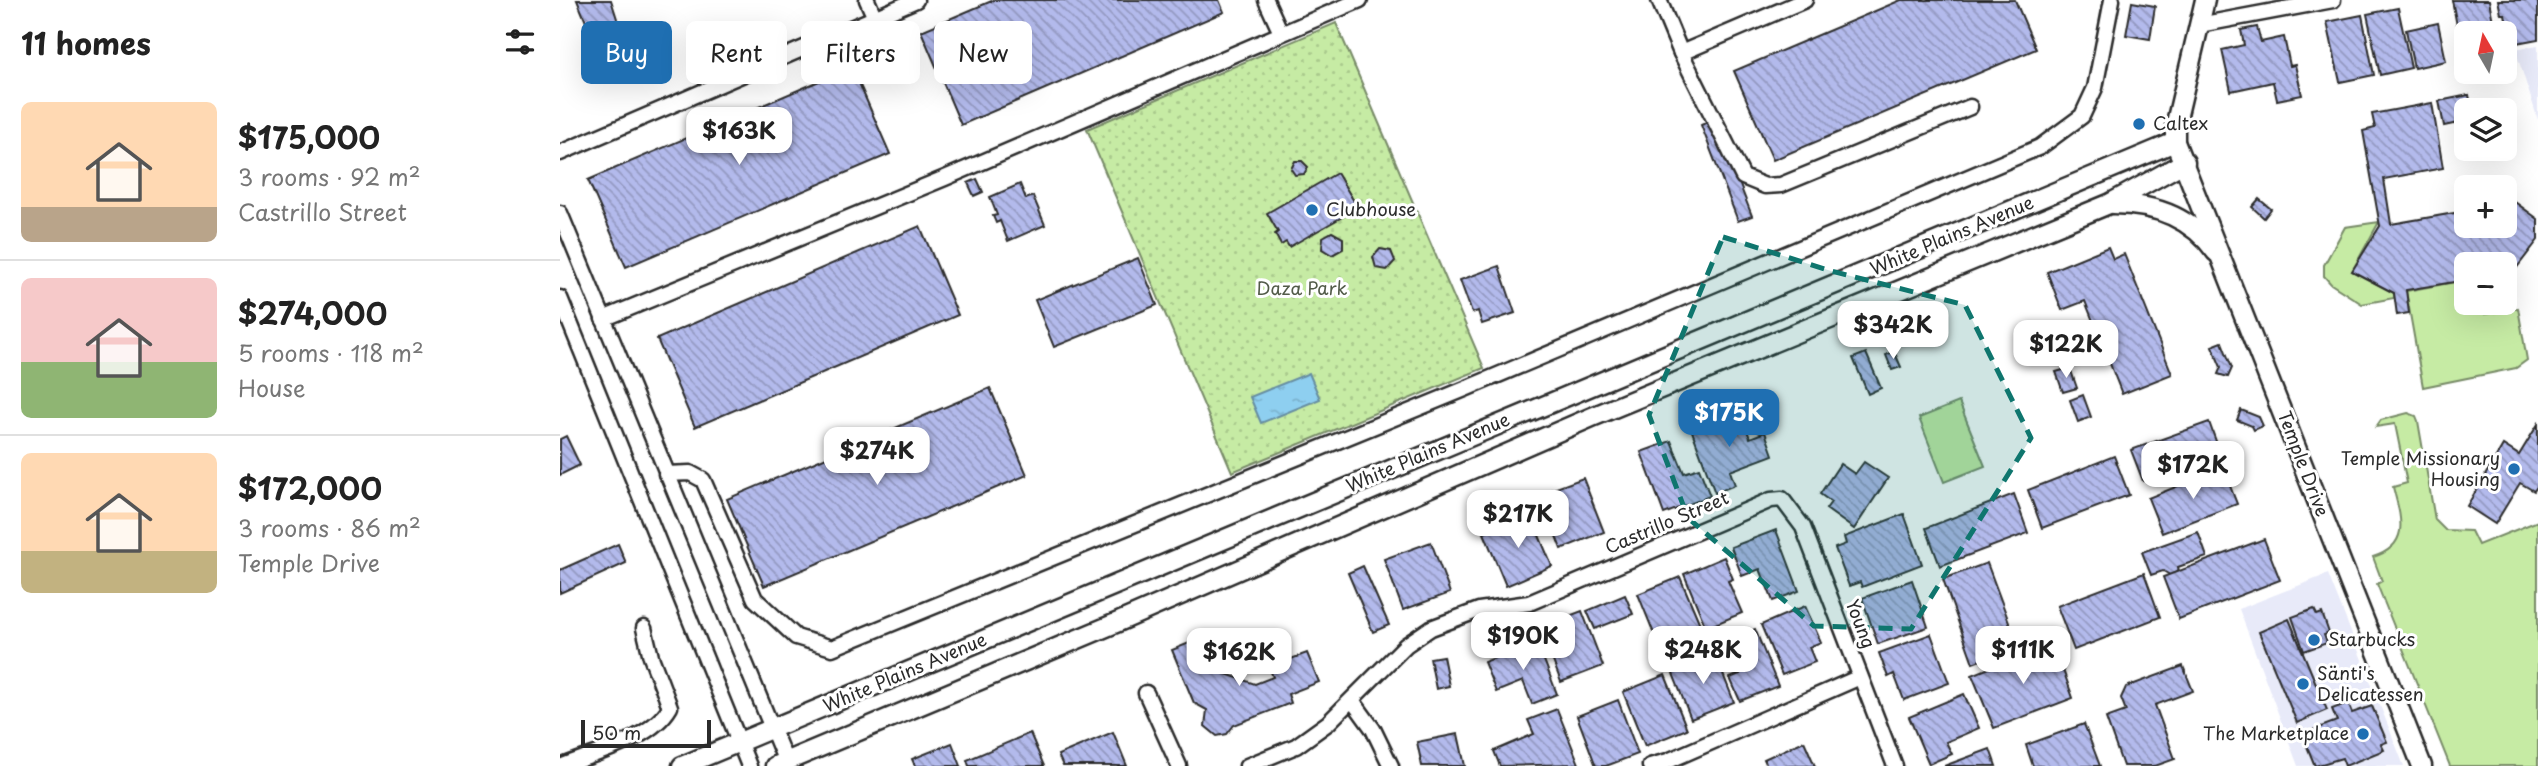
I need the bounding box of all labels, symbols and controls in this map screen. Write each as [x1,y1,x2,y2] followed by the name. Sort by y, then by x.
[21,20,151,65] text: 11 homes
[581,21,672,84] chip: Buy
[686,21,787,84] chip: Rent
[801,21,920,84] chip: Filters
[934,21,1032,84] chip: New
[2454,21,2516,84] north arrow
[2454,21,2517,315] map controls
[501,23,539,61] icon: filters
[2454,98,2517,161] button: layers
[690,108,788,167] pin: $163K
[2153,109,2208,136] place label: Caltex
[702,112,776,147] text: $163K
[238,114,380,159] text: $175,000
[2131,116,2147,132] marker: Caltex
[77,130,161,214] icon: home
[238,159,421,194] text: 3 rooms · 92 m²
[2454,175,2517,238] button: +
[1865,188,2038,281] street label: White Plains Avenue
[238,194,407,229] text: Castrillo Street
[1326,195,1416,222] place label: Clubhouse
[1304,202,1320,218] marker: Clubhouse
[2454,252,2517,315] button: −
[1257,274,1348,301] park label: Daza Park
[238,290,387,335] text: $274,000
[1844,302,1942,361] pin: $342K
[77,306,161,390] icon: home
[1853,306,1933,341] text: $342K
[2017,320,2115,380] pin: $122K
[2029,325,2103,360] text: $122K
[238,335,424,370] text: 5 rooms · 118 m²
[238,370,305,405] text: House
[1680,390,1778,449] pin: $175K
[1694,394,1764,429] text: $175K
[1341,405,1514,498] street label: White Plains Avenue
[2272,407,2337,520] street label: Temple Drive
[828,428,926,487] pin: $274K
[840,432,914,467] text: $274K
[2144,442,2242,501] pin: $172K
[2341,444,2500,492] place label: Temple Missionary Housing
[2157,446,2229,481] text: $172K
[2506,461,2522,477] marker: Temple Missionary Housing
[238,465,382,510] text: $172,000
[77,481,161,565] icon: home
[1600,483,1733,560] street label: Castrillo Street
[1469,490,1567,550] pin: $217K
[1483,495,1553,530] text: $217K
[238,510,421,545] text: 3 rooms · 86 m²
[238,545,380,580] text: Temple Drive
[1840,595,1883,652] street label: Young
[1474,612,1572,672] pin: $190K
[1487,617,1559,652] text: $190K
[818,625,991,718] street label: White Plains Avenue
[2328,625,2415,652] place label: Starbucks
[1654,626,1752,686] pin: $248K
[1974,626,2072,686] pin: $111K
[1190,628,1288,688] pin: $162K
[1664,631,1742,666] text: $248K
[1991,631,2055,666] text: $111K
[2306,632,2322,648] marker: Starbucks
[1203,633,1275,668] text: $162K
[2317,659,2424,707] place label: Sänti's Delicatessen
[2295,676,2311,692] marker: Sänti's Delicatessen
[581,717,710,749] scale bar
[592,718,641,746] text: 50 m
[2203,719,2349,746] place label: The Marketplace
[2355,726,2371,742] marker: The Marketplace

